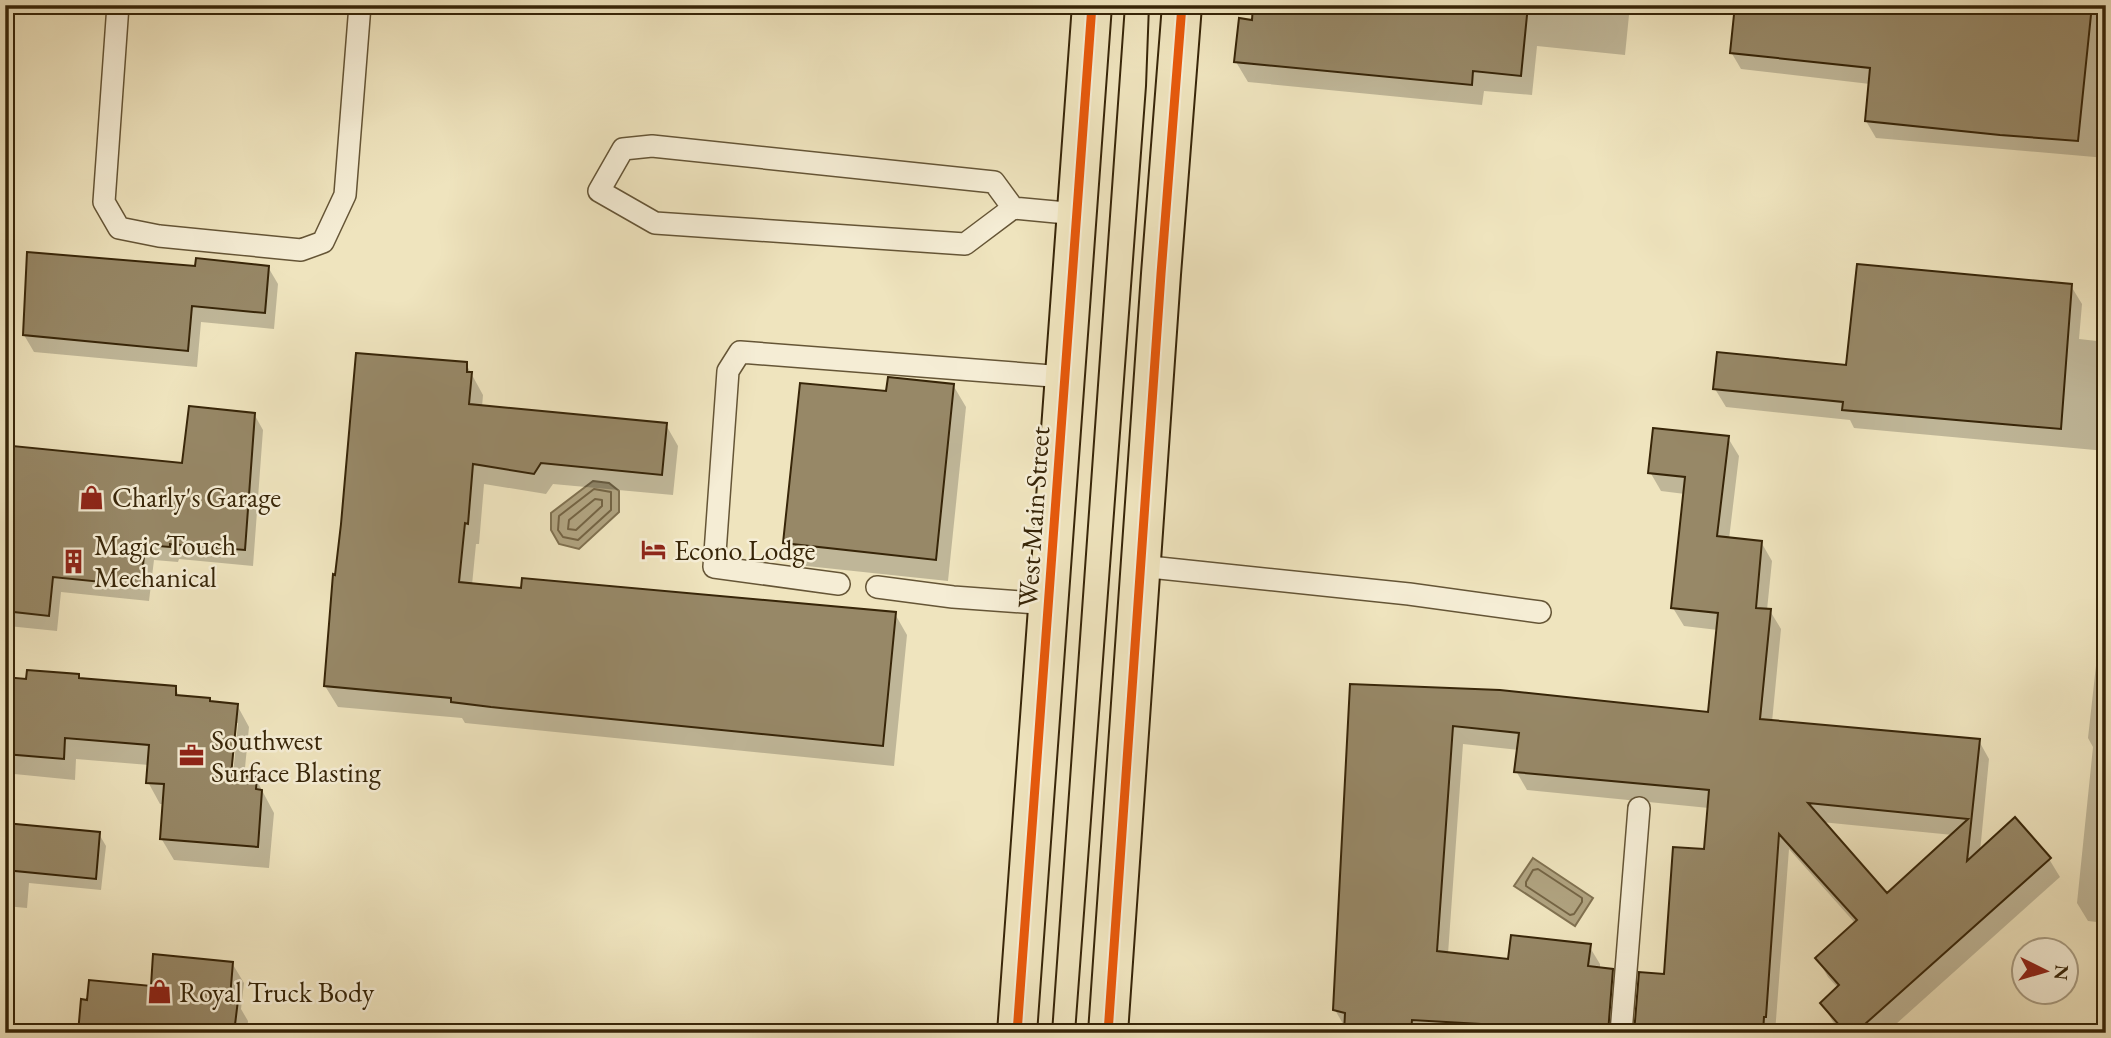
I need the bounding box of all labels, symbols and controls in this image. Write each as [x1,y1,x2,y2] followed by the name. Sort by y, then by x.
[1009,425,1057,609] street label: West Main Street
[112,479,281,515] place label: Charly's Garage
[78,483,106,511] shop icon: Charly's Garage
[94,527,236,595] place label: Magic Touch Mechanical
[674,532,816,568] place label: Econo Lodge
[640,536,668,564] hotel icon: Econo Lodge
[60,547,88,575] building icon: Magic Touch Mechanical
[211,722,382,790] place label: Southwest Surface Blasting
[177,742,205,770] office icon: Southwest Surface Blasting
[2010,936,2080,1006] north arrow
[2048,964,2075,982] text: N
[179,974,375,1010] place label: Royal Truck Body
[145,978,173,1006] shop icon: Royal Truck Body

